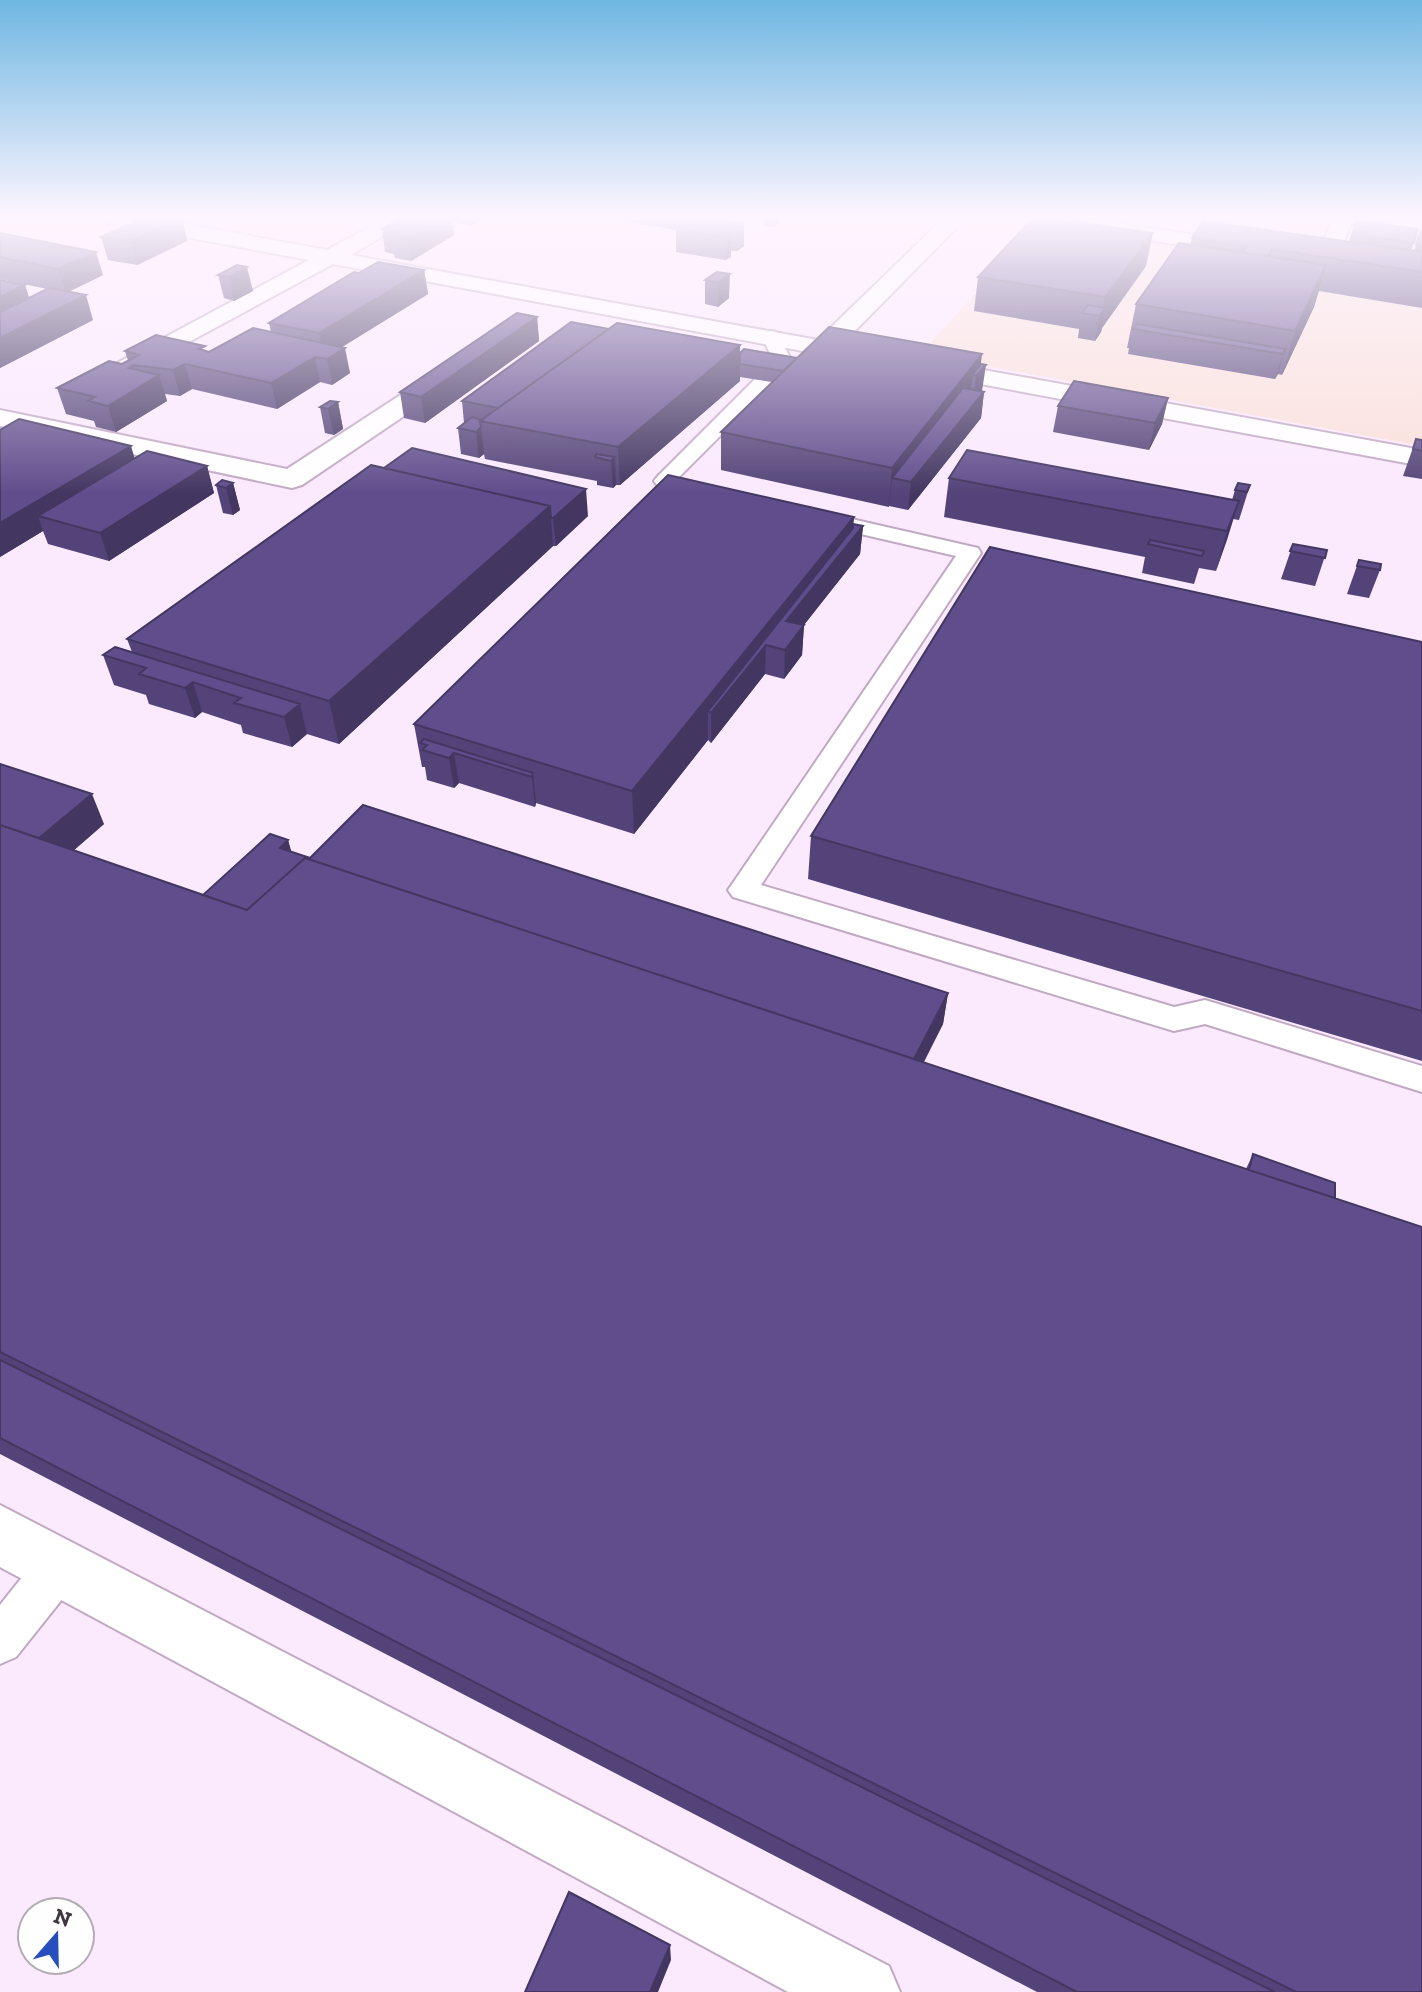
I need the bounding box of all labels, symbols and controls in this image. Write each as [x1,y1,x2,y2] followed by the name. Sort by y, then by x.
[16,1896,96,1976] north arrow
[50,1902,75,1933] text: N

